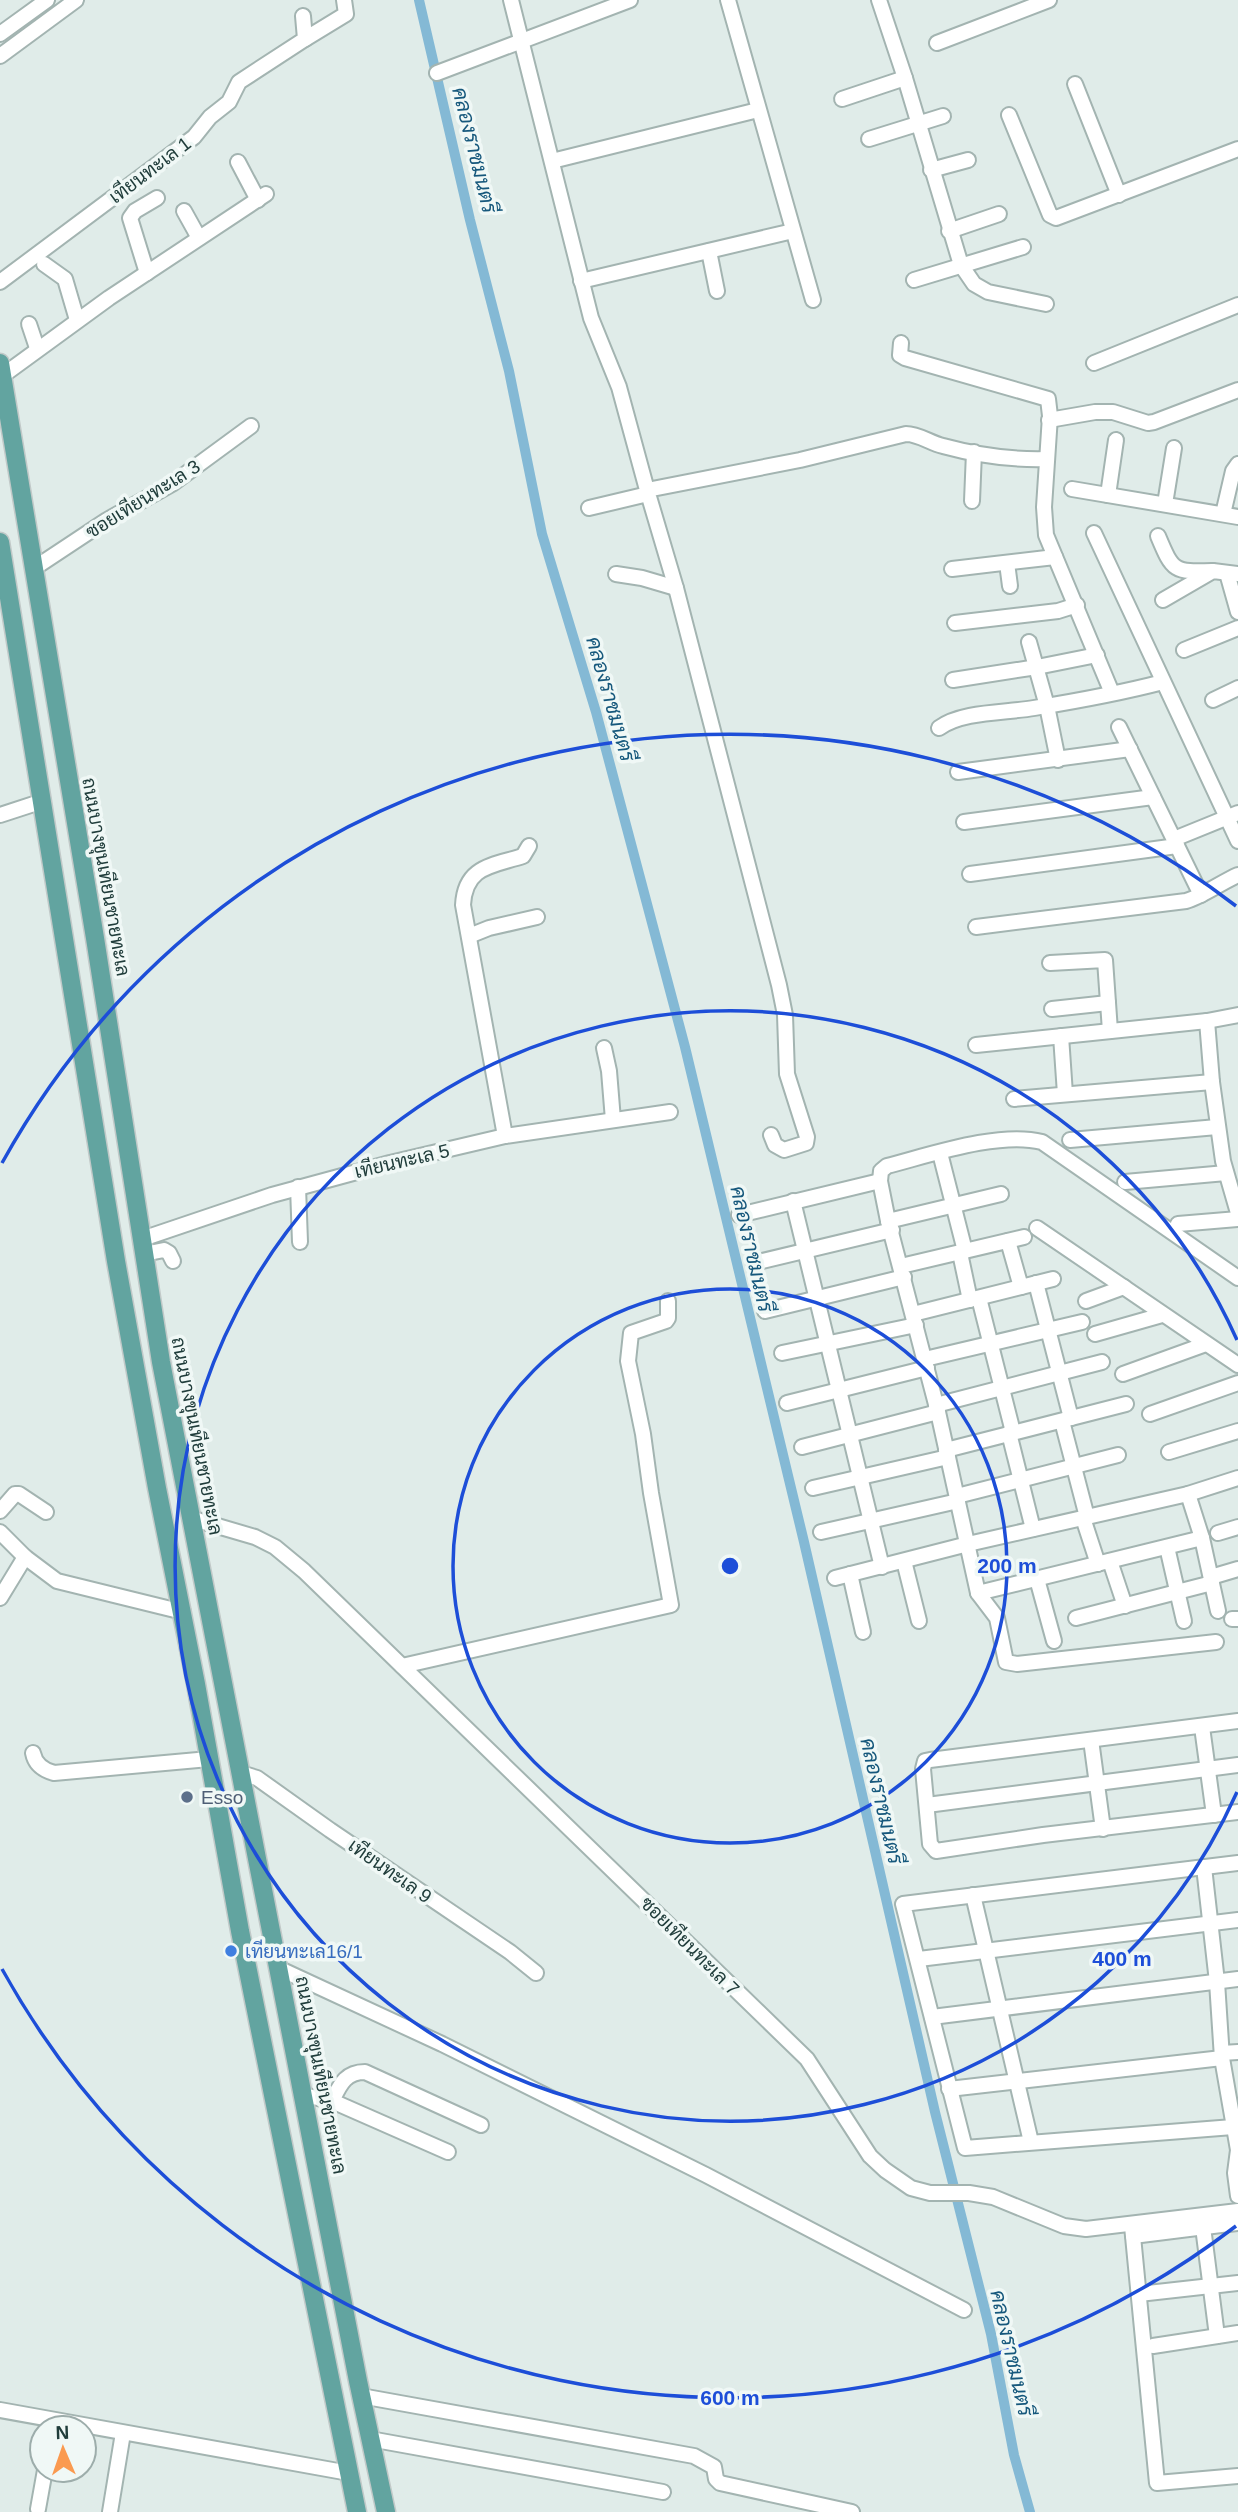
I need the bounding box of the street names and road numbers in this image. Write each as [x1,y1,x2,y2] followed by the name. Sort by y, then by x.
[104,131,195,207] street label: เทียนทะเล 1
[81,454,204,542] street label: ซอยเทียนทะเล 3
[76,776,136,978] street label: ถนนบางขุนเทียนชายทะเล
[352,1138,451,1182] street label: เทียนทะเล 5
[166,1335,228,1537] street label: ถนนบางขุนเทียนชายทะเล
[344,1833,437,1907] street label: เทียนทะเล 9
[636,1891,745,2000] street label: ซอยเทียนทะเล 7
[290,1974,352,2176] street label: ถนนบางขุนเทียนชายทะเล

